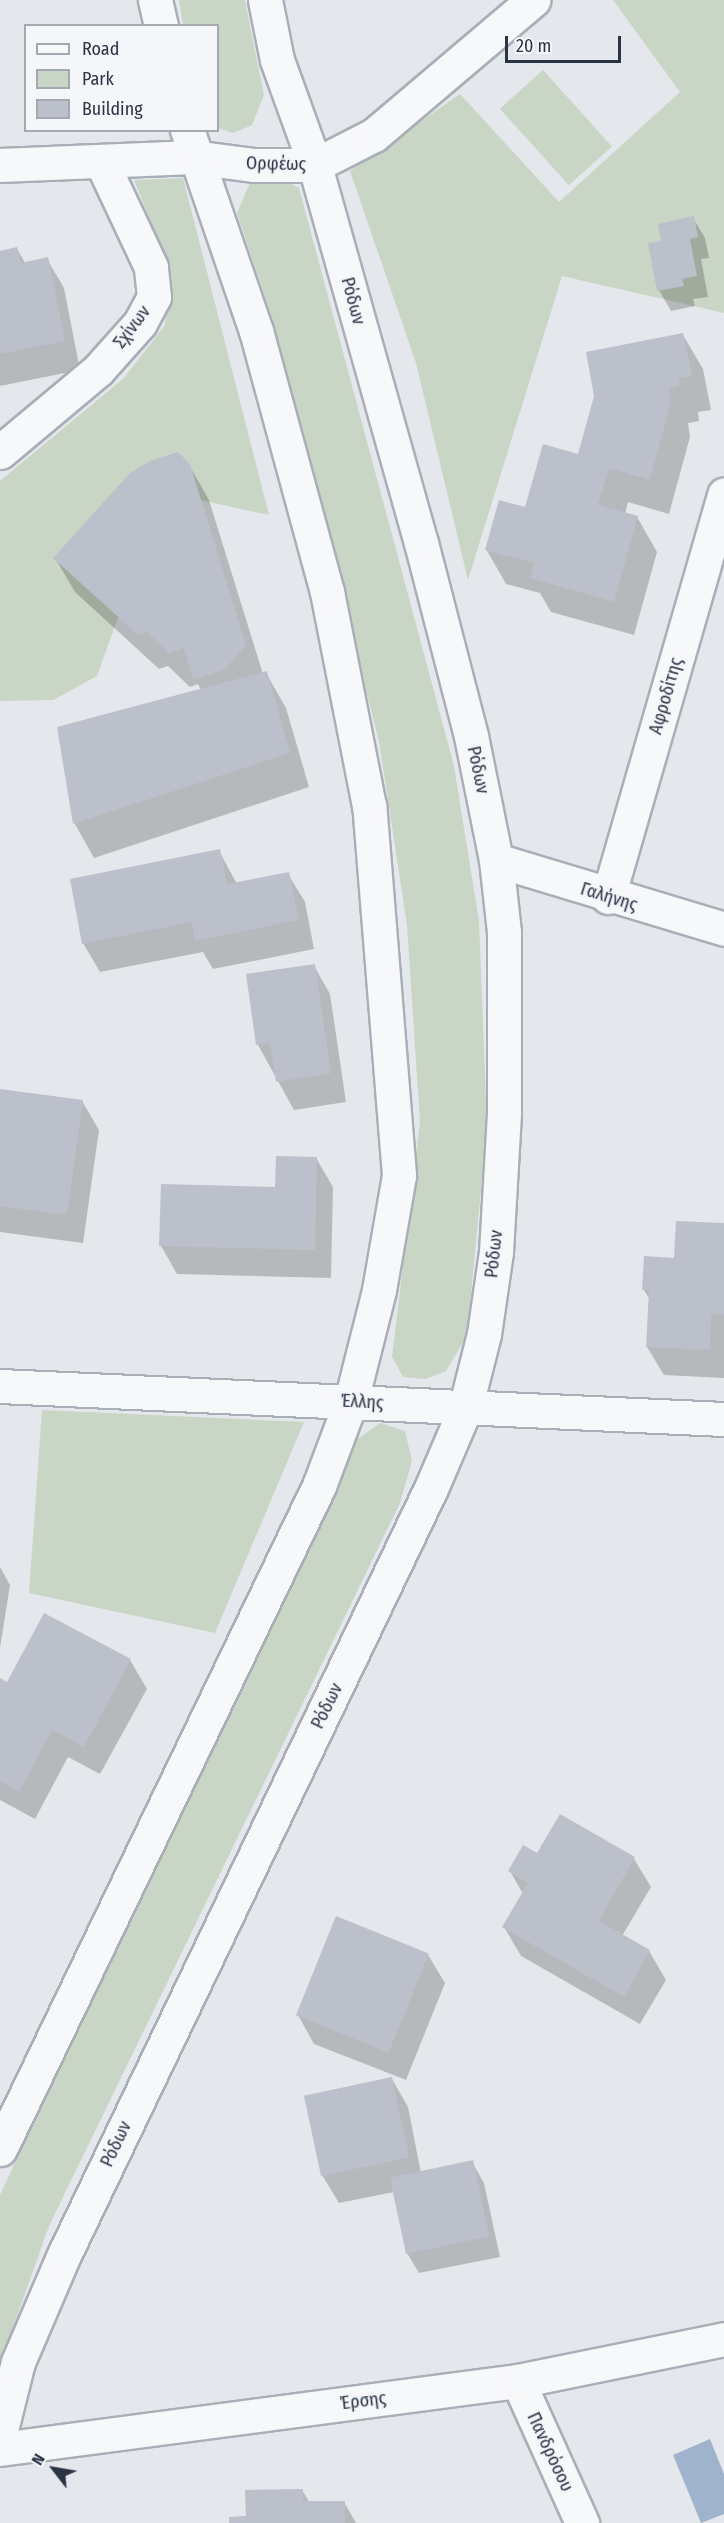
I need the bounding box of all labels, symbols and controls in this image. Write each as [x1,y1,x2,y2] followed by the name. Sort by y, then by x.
[24,24,219,132] legend
[508,24,624,62] scale bar
[516,35,551,57] text: 20 m
[82,38,119,60] text: Road
[82,68,114,90] text: Park
[82,98,143,120] text: Building
[246,153,306,175] street label: Ορφέως
[336,275,370,327] street label: Ρόδων
[109,301,155,353] street label: Σχίνων
[645,655,687,737] street label: Αφροδίτης
[462,744,494,796] street label: Ρόδων
[578,878,640,916] street label: Γαλήνης
[481,1229,507,1279] street label: Ρόδων
[340,1390,384,1414] street label: Έλλης
[307,1680,347,1732] street label: Ρόδων
[96,2118,136,2170] street label: Ρόδων
[339,2387,387,2415] street label: Έρσης
[522,2409,578,2495] street label: Πανδρόσου
[24,2439,84,2499] north arrow
[28,2450,49,2468] text: N

